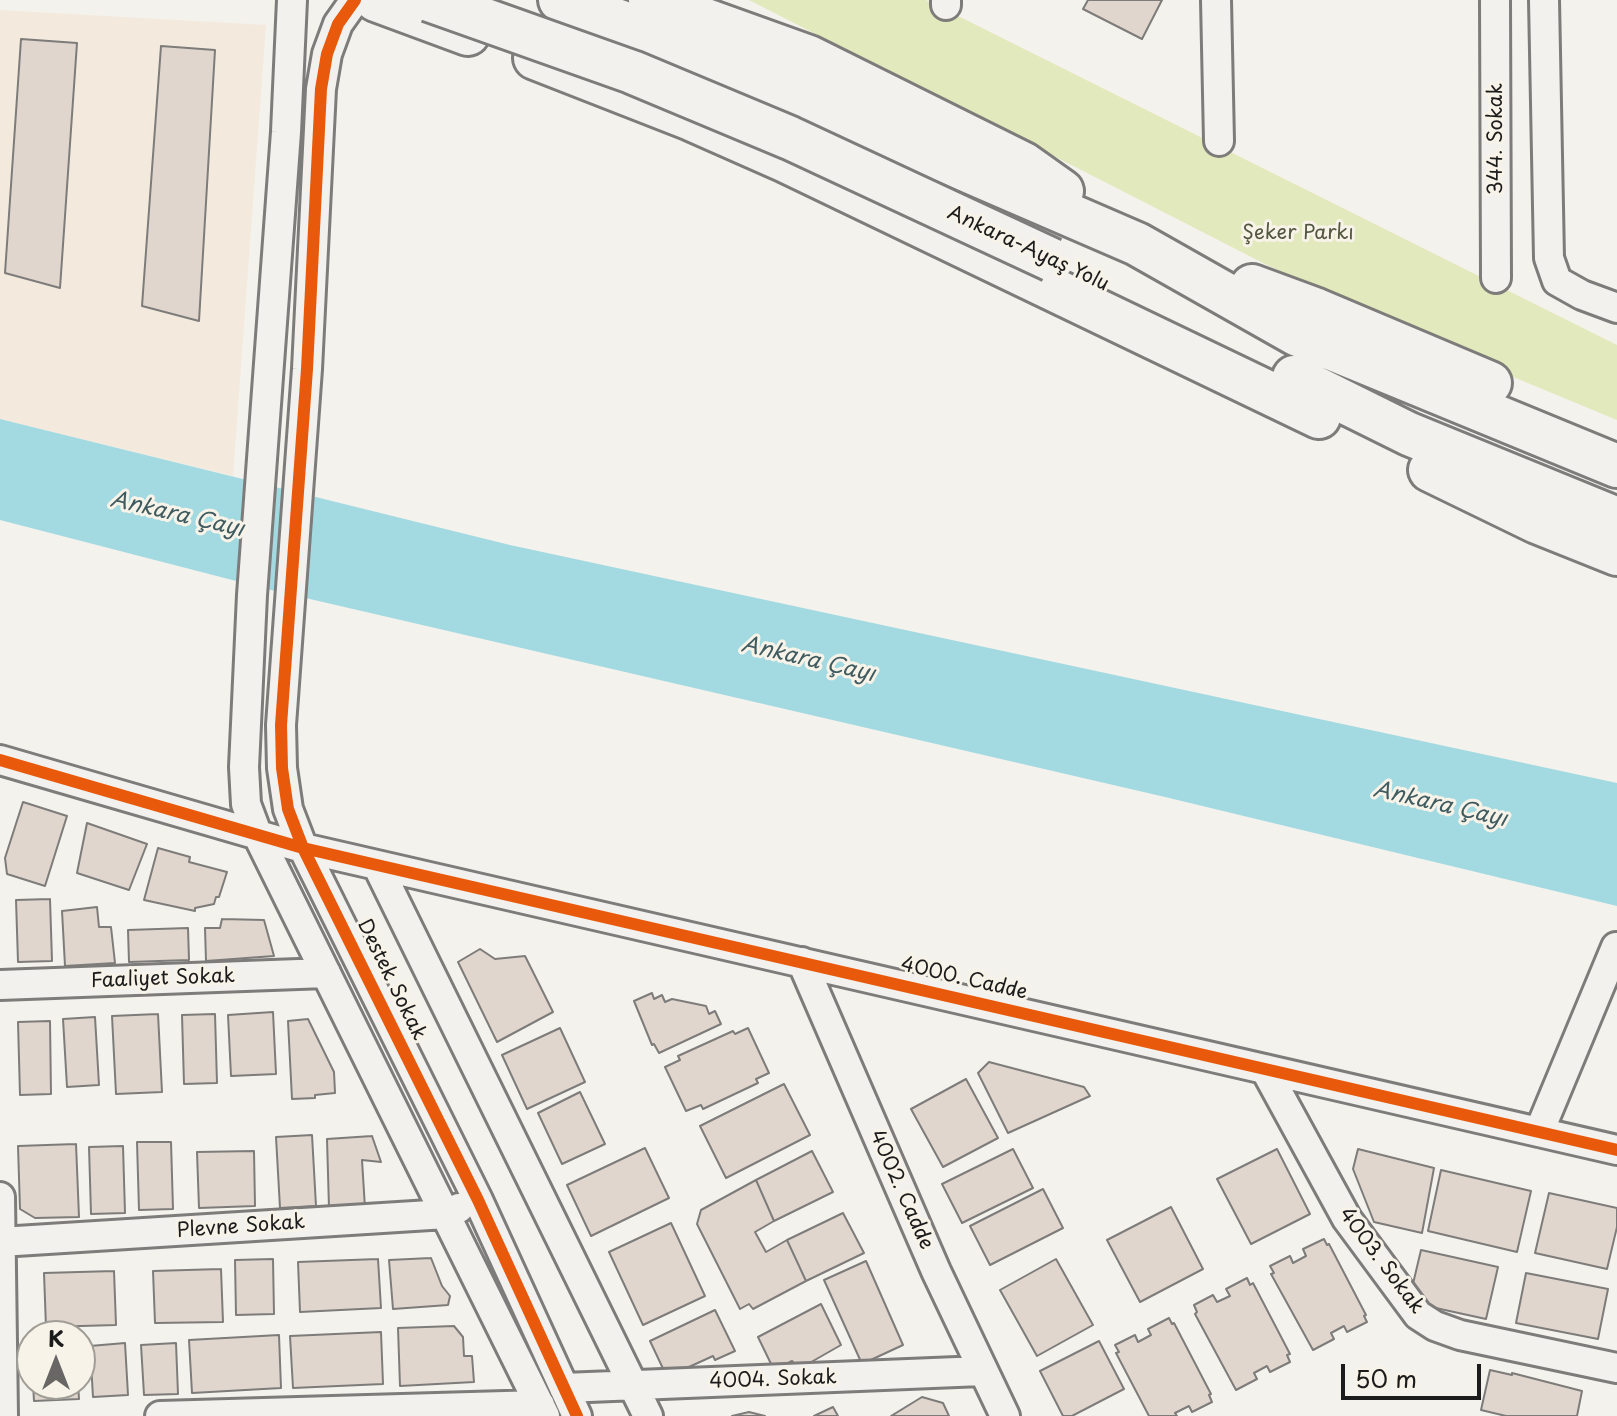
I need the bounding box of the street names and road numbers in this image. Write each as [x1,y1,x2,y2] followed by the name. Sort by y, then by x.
[1484,83,1508,195] street label: 344. Sokak
[944,201,1112,297] street label: Ankara-Ayaş Yolu
[351,915,431,1045] street label: Destek Sokak
[898,953,1030,1005] street label: 4000. Cadde
[90,964,236,994] street label: Faaliyet Sokak
[864,1127,938,1253] street label: 4002. Cadde
[1333,1203,1429,1319] street label: 4003. Sokak
[176,1211,306,1243] street label: Plevne Sokak
[709,1366,837,1394] street label: 4004. Sokak

